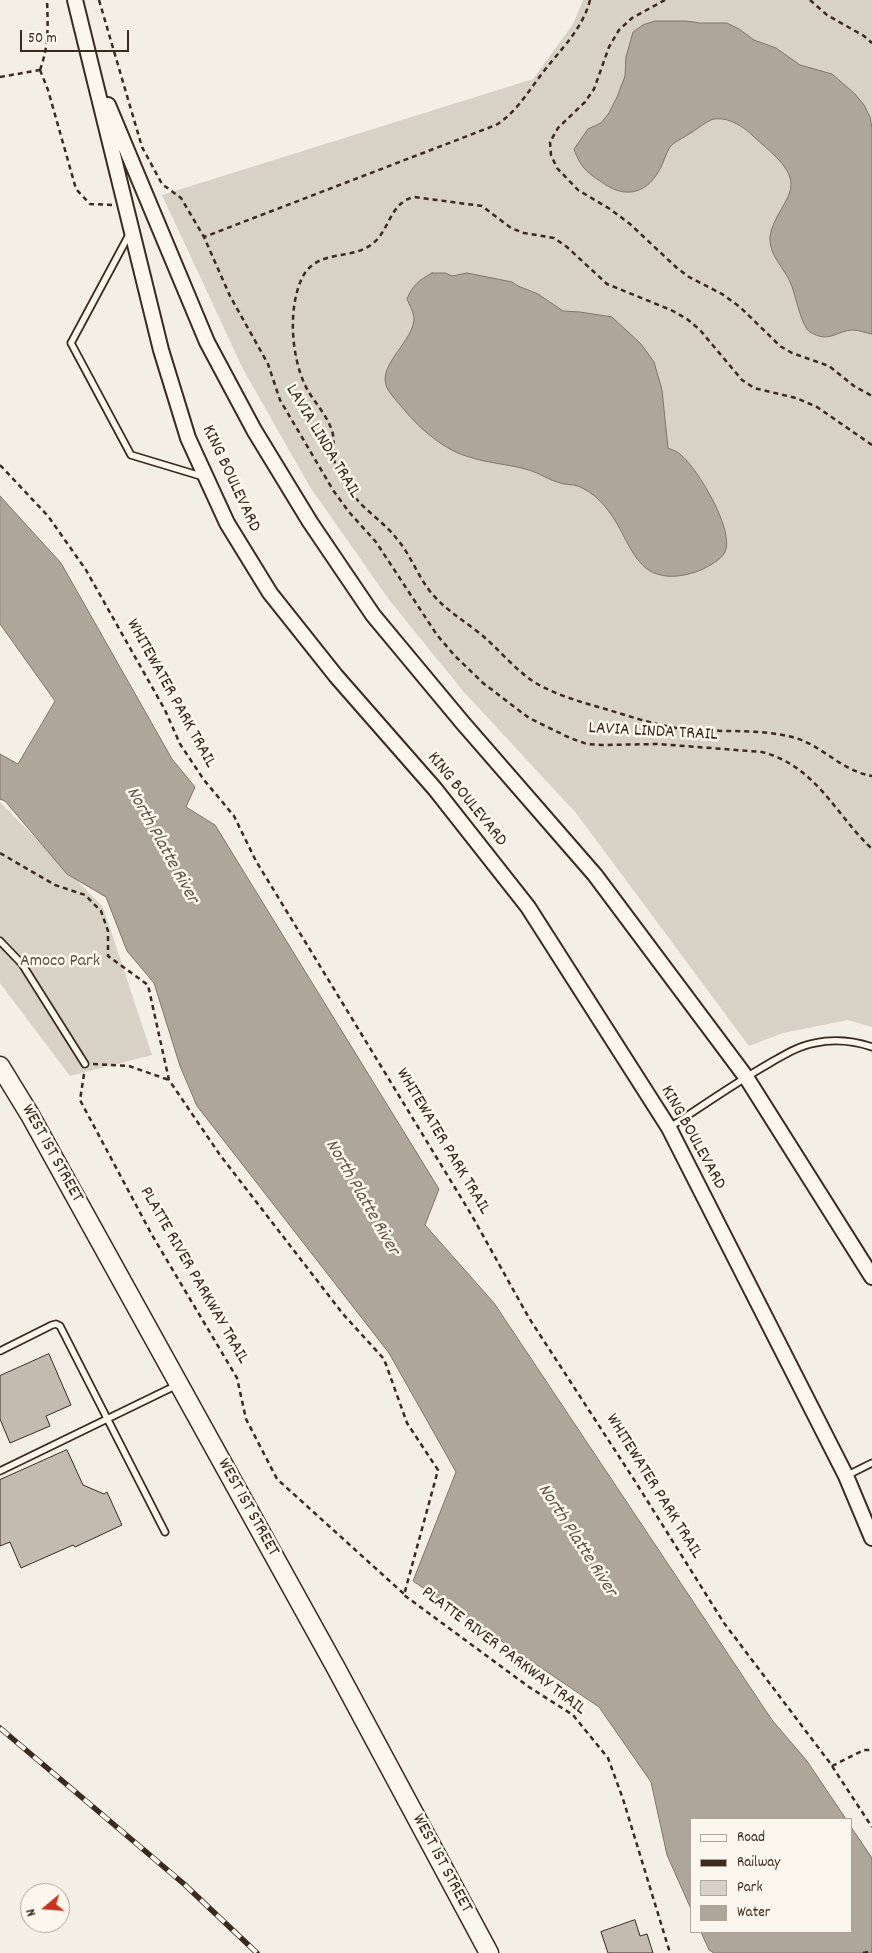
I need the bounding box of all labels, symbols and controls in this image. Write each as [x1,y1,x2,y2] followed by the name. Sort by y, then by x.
[22,20,131,52] scale bar
[28,28,57,50] text: 50 m
[279,381,365,503] street label: LAVIA LINDA TRAIL
[196,422,264,536] street label: KING BOULEVARD
[120,616,220,772] street label: WHITEWATER PARK TRAIL
[588,719,718,747] street label: LAVIA LINDA TRAIL
[421,748,511,852] street label: KING BOULEVARD
[120,784,202,908] water label: North Platte River
[20,952,100,974] park label: Amoco Park
[390,1065,494,1219] street label: WHITEWATER PARK TRAIL
[655,1082,729,1194] street label: KING BOULEVARD
[15,1101,87,1207] street label: WEST 1ST STREET
[319,1136,403,1260] water label: North Platte River
[133,1184,253,1368] street label: PLATTE RIVER PARKWAY TRAIL
[600,1411,706,1563] street label: WHITEWATER PARK TRAIL
[211,1455,283,1561] street label: WEST 1ST STREET
[531,1480,621,1602] water label: North Platte River
[416,1583,590,1721] street label: PLATTE RIVER PARKWAY TRAIL
[406,1811,476,1917] street label: WEST 1ST STREET
[690,1818,852,1933] legend
[737,1827,765,1849] text: Road
[737,1852,780,1874] text: Railway
[737,1877,763,1899] text: Park
[20,1883,70,1933] north arrow
[737,1902,770,1924] text: Water
[21,1906,42,1919] text: N

